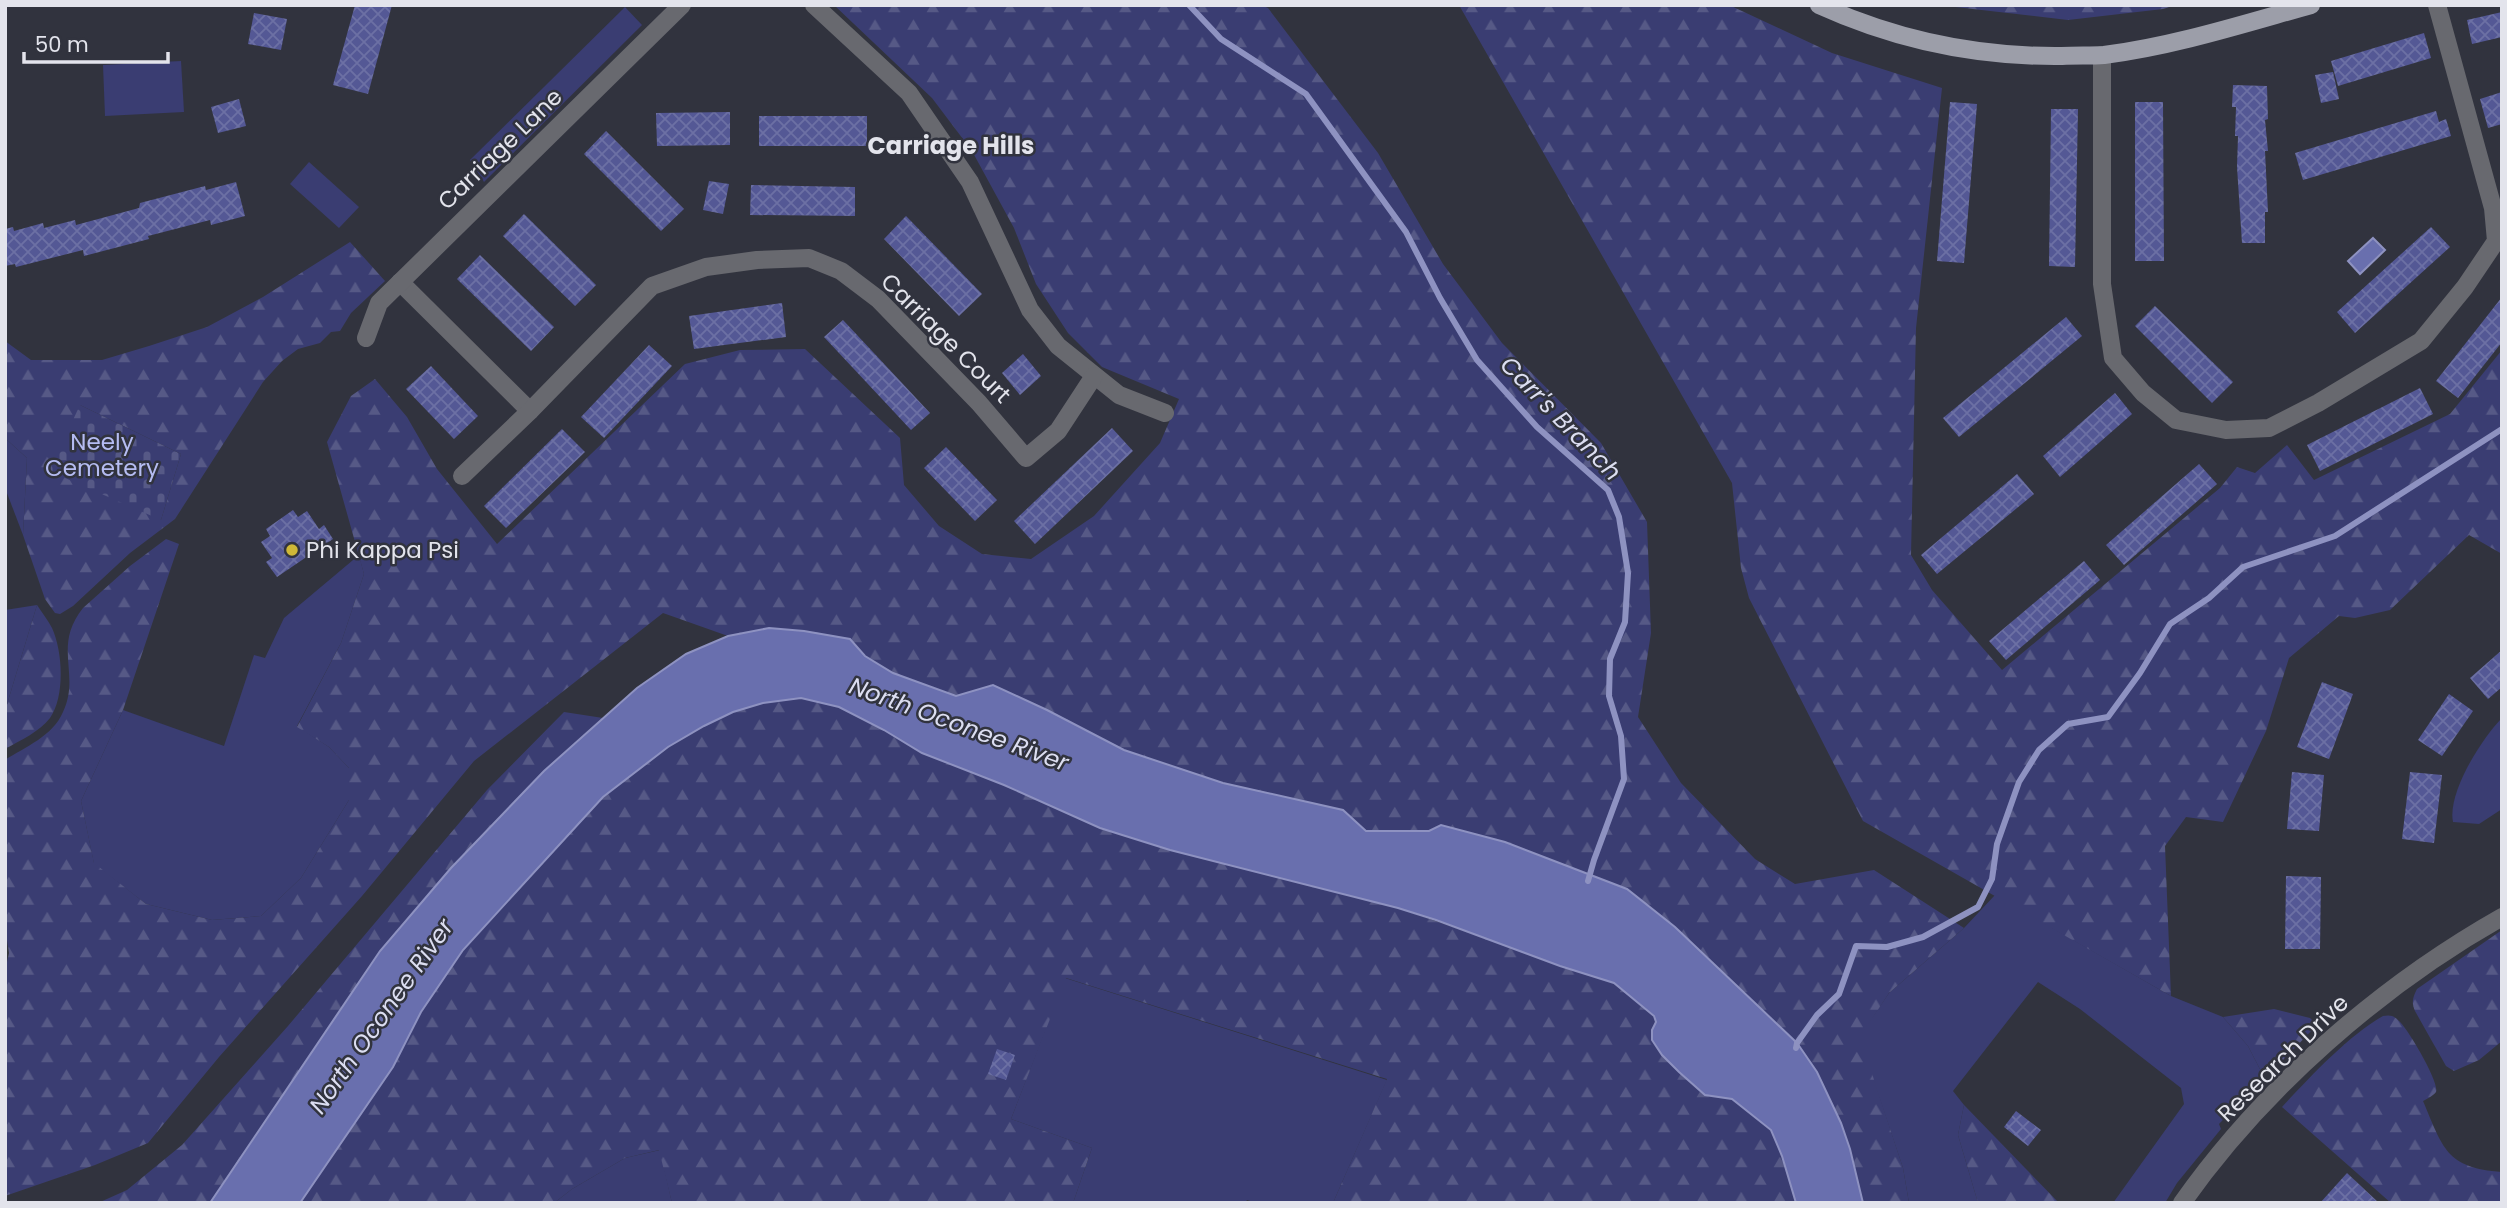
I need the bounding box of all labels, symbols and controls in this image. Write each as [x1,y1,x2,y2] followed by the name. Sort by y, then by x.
[24,21,168,65] scale bar
[35,30,89,59] text: 50 m
[431,81,569,217] street label: Carriage Lane
[868,129,1034,162] district label: Carriage Hills
[874,266,1018,410] street label: Carriage Court
[1493,349,1629,487] water label: Carr's Branch
[45,426,159,484] park label: Neely Cemetery
[306,534,459,566] place label: Phi Kappa Psi
[284,542,300,558] marker: Phi Kappa Psi
[845,669,1074,779] water label: North Oconee River
[301,911,461,1120] water label: North Oconee River
[2210,987,2356,1129] street label: Research Drive

